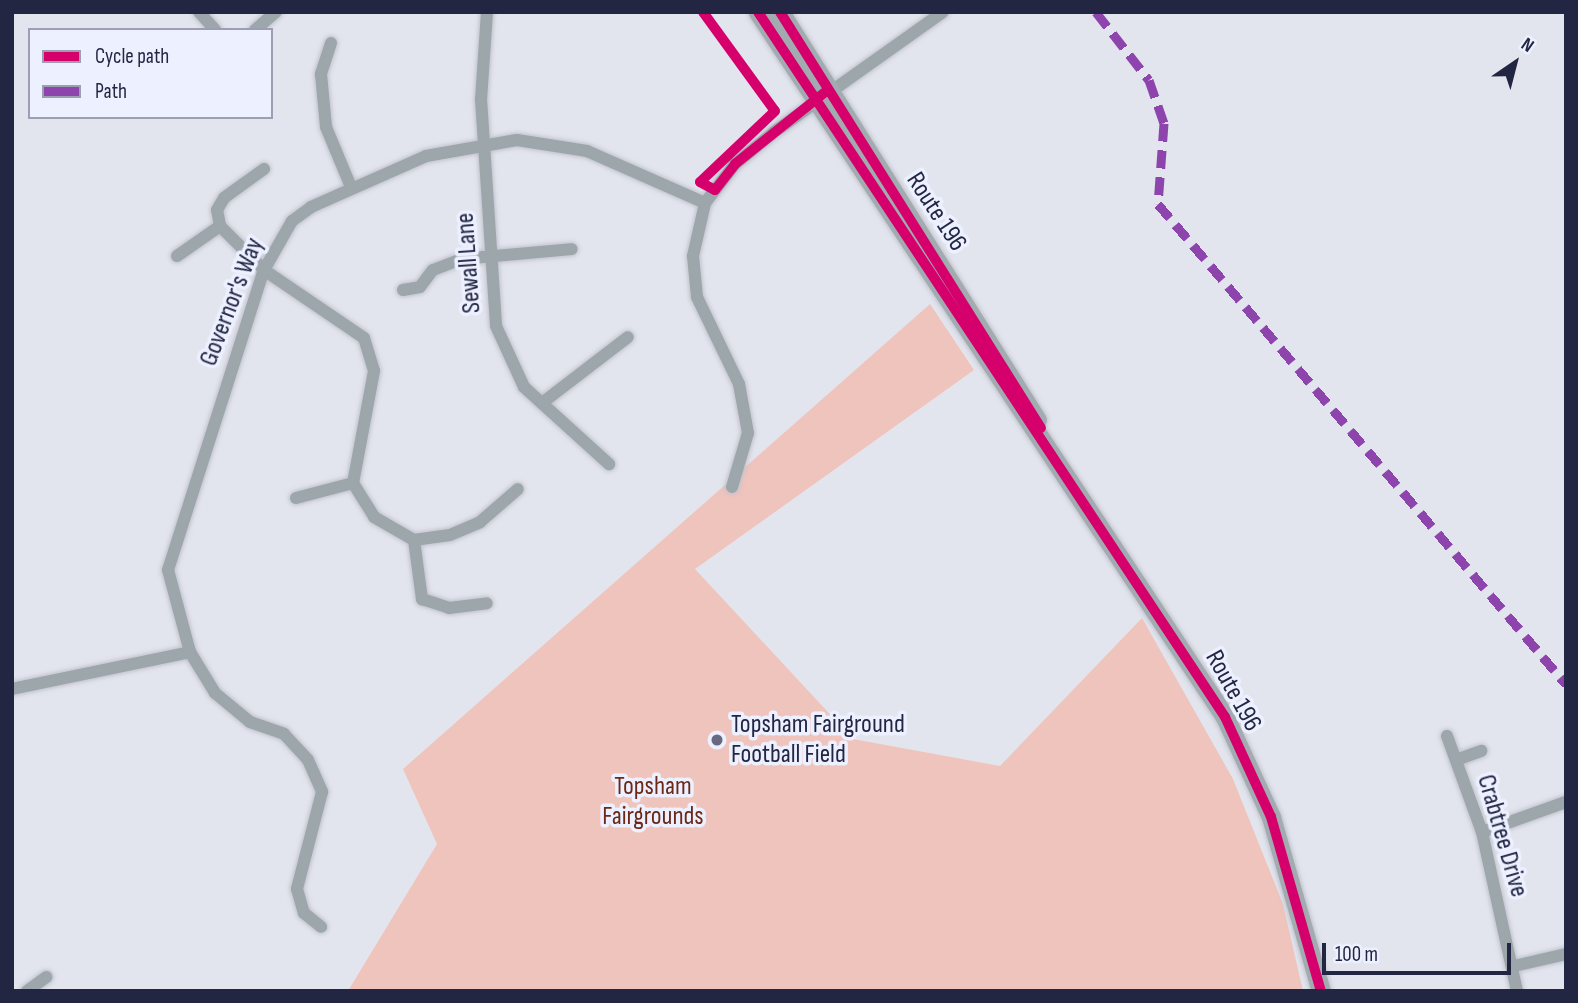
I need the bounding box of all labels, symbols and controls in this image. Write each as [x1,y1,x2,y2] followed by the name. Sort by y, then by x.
[28,28,273,119] legend
[1480,28,1550,98] north arrow
[1517,33,1538,58] text: N
[95,44,169,69] text: Cycle path
[95,79,127,104] text: Path
[899,167,973,257] street label: Route 196
[450,212,488,314] street label: Sewall Lane
[193,234,271,370] street label: Governor's Way
[1198,645,1268,737] street label: Route 196
[731,709,905,770] place label: Topsham Fairground Football Field
[709,732,725,748] marker: Topsham Fairground Football Field
[602,771,704,832] park label: Topsham Fairgrounds
[1470,771,1534,901] street label: Crabtree Drive
[1326,930,1515,974] scale bar
[1335,942,1378,967] text: 100 m

